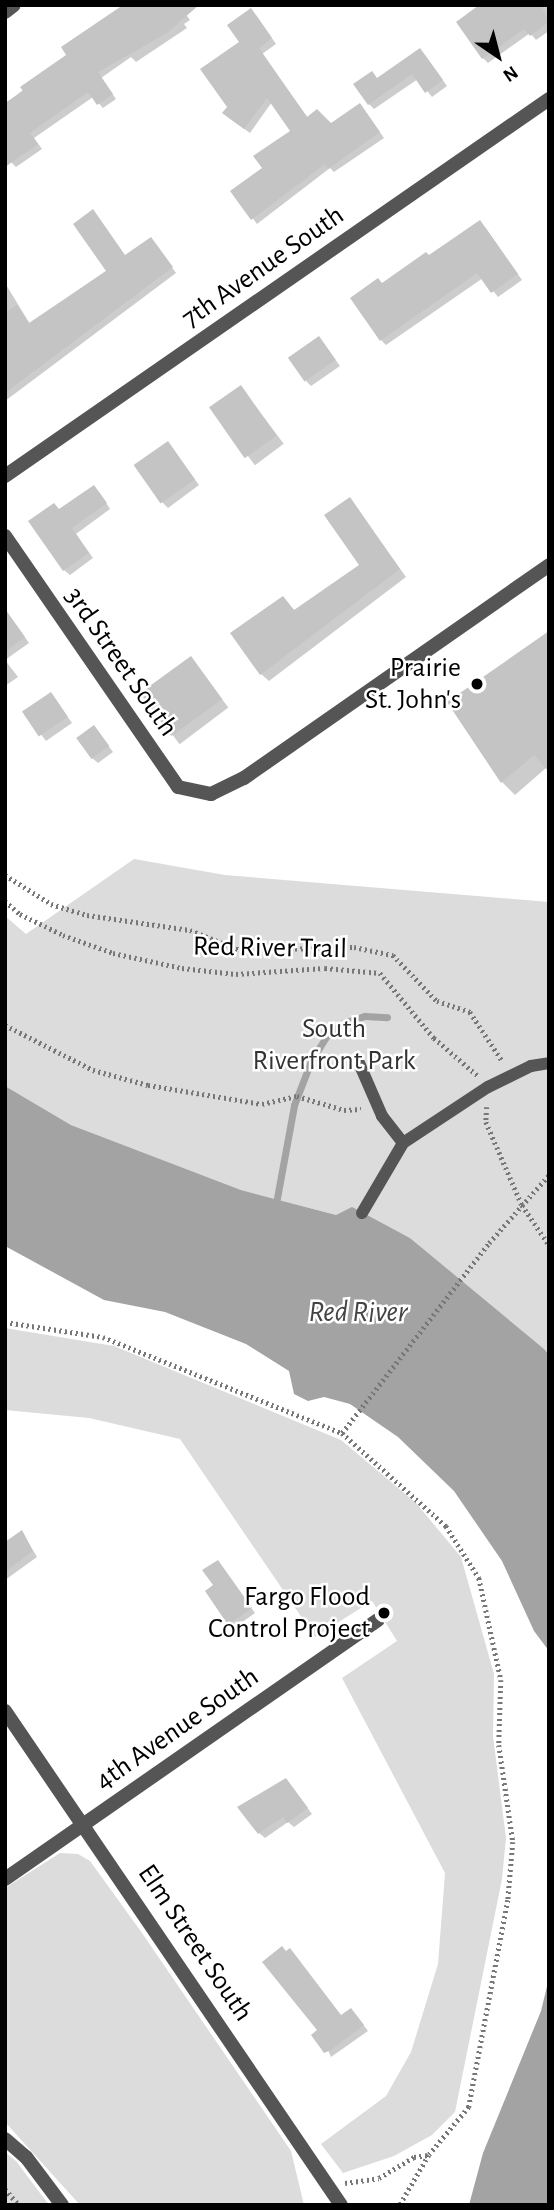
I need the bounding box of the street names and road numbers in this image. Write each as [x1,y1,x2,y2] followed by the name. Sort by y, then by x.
[175,199,351,335] street label: 7th Avenue South
[57,581,185,743] street label: 3rd Street South
[193,930,347,966] street label: Red River Trail
[89,1660,265,1798] street label: 4th Avenue South
[130,1858,260,2028] street label: Elm Street South

